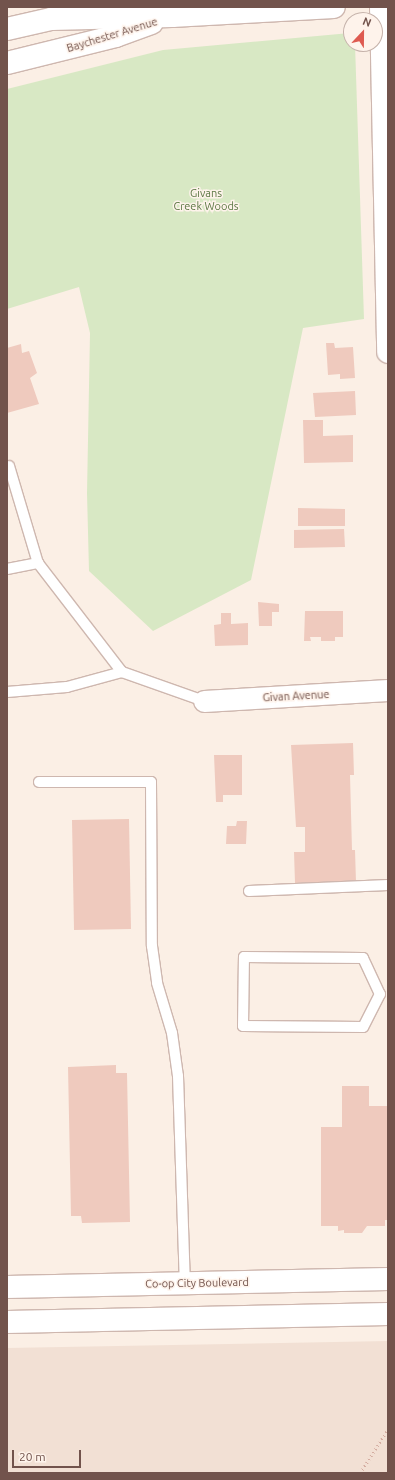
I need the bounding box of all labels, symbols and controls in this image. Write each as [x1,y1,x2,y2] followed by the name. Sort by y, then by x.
[343,12,383,52] north arrow
[65,15,159,55] street label: Baychester Avenue
[361,15,373,29] text: N
[173,187,239,213] park label: Givans Creek Woods
[262,688,330,704] street label: Givan Avenue
[145,1275,249,1291] street label: Co-op City Boulevard
[14,1442,83,1468] scale bar
[19,1450,46,1463] text: 20 m

